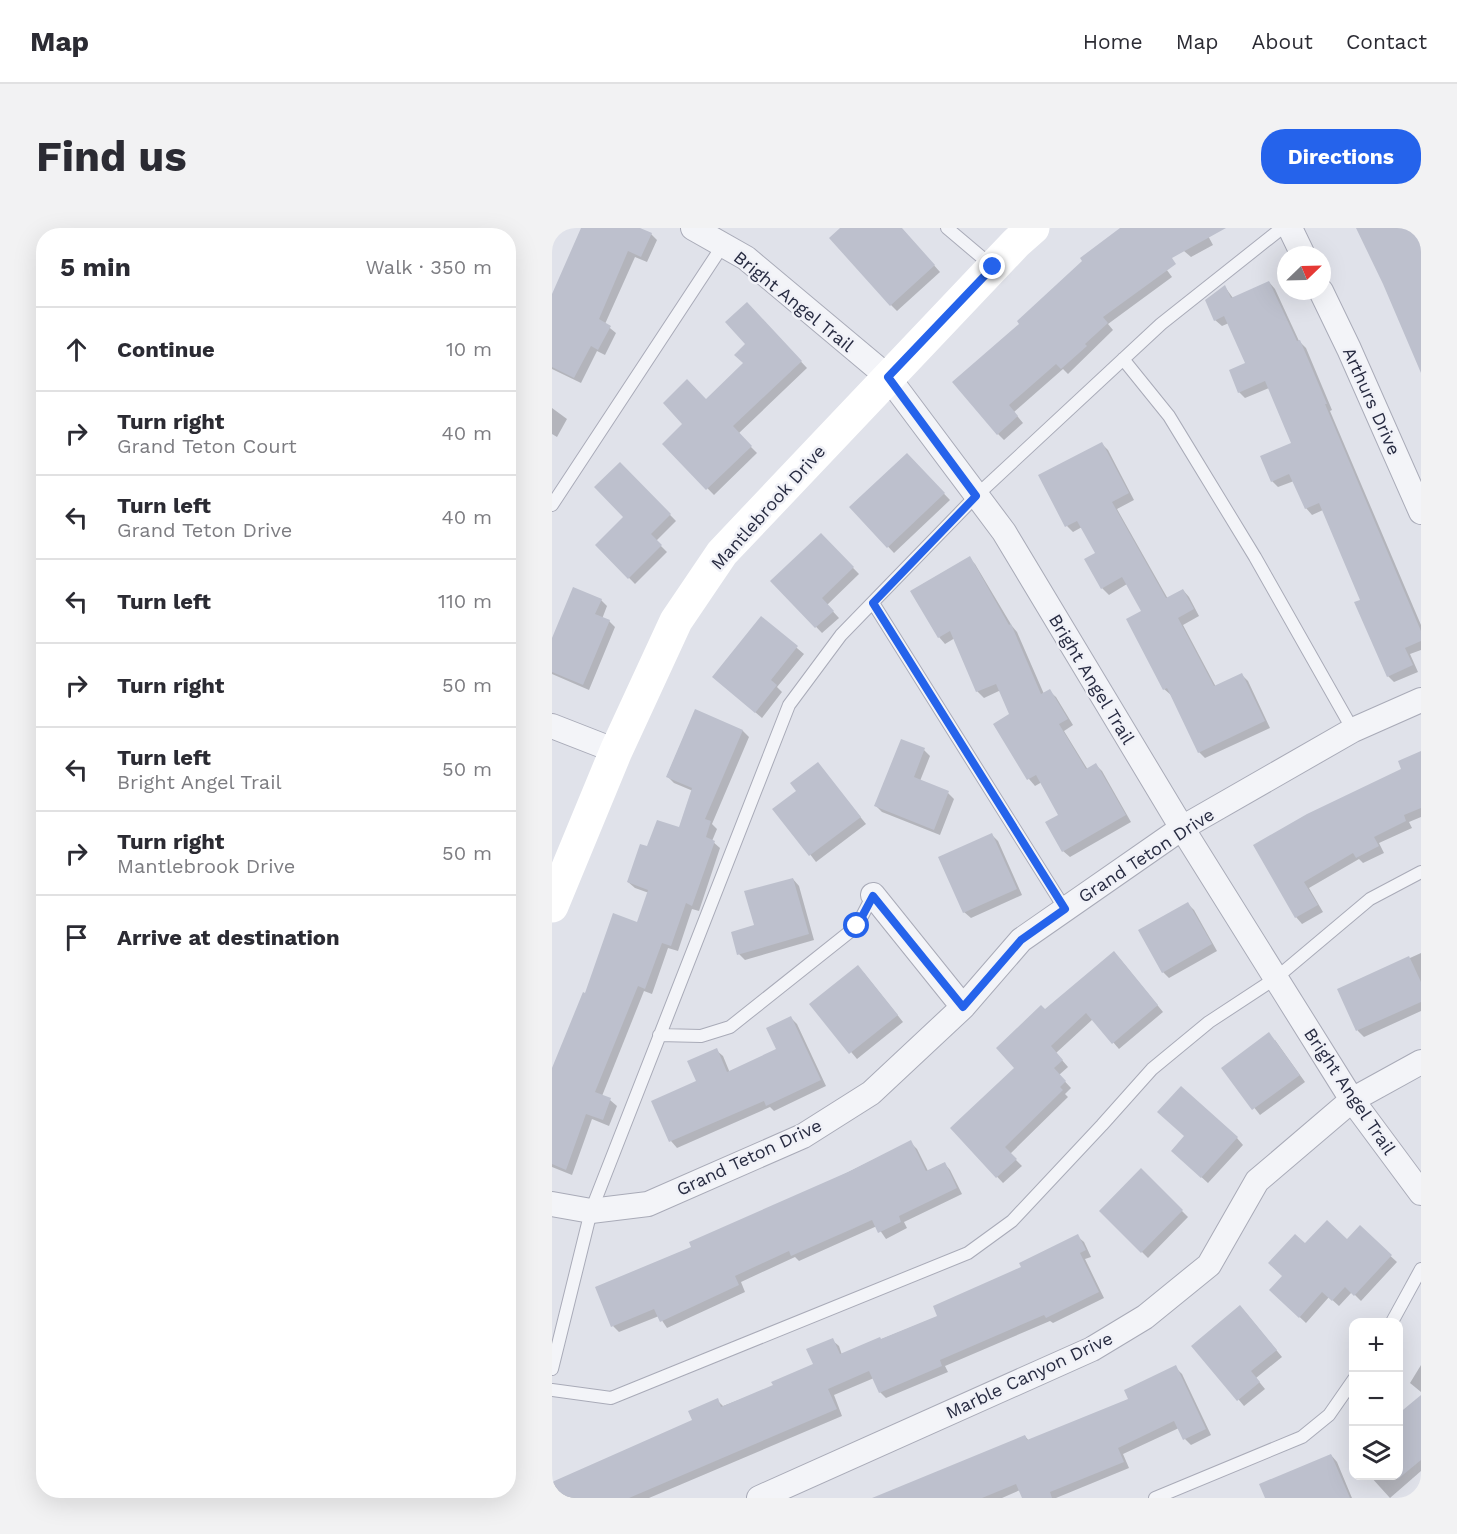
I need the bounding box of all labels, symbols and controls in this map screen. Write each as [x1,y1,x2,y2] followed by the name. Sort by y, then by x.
[30,25,89,58] text: Map
[1083,29,1143,54] text: Home
[1176,29,1219,54] text: Map
[1252,29,1313,54] text: About
[1346,29,1427,54] text: Contact
[1261,129,1421,184] button: Directions
[36,132,187,181] text: Find us
[730,246,859,356] street label: Bright Angel Trail
[1277,246,1331,300] north arrow
[60,252,131,282] text: 5 min
[979,253,1005,279] route end
[365,255,492,279] text: Walk · 350 m
[60,333,93,366] icon: ahead
[117,337,215,362] text: Continue
[446,337,492,361] text: 10 m
[1339,344,1405,458] street label: Arthurs Drive
[117,409,224,434] text: Turn right
[60,417,93,450] icon: right
[441,421,492,445] text: 40 m
[117,434,297,458] text: Grand Teton Court
[706,440,830,574] street label: Mantlebrook Drive
[117,493,211,518] text: Turn left
[60,501,93,534] icon: left
[441,505,492,529] text: 40 m
[117,518,292,542] text: Grand Teton Drive
[60,585,93,618] icon: left
[117,589,211,614] text: Turn left
[438,589,492,613] text: 110 m
[1045,610,1139,748] street label: Bright Angel Trail
[60,669,93,702] icon: right
[117,673,224,698] text: Turn right
[442,673,492,697] text: 50 m
[117,745,211,770] text: Turn left
[60,753,93,786] icon: left
[442,757,492,781] text: 50 m
[117,770,282,794] text: Bright Angel Trail
[1074,803,1218,907] street label: Grand Teton Drive
[117,829,224,854] text: Turn right
[60,837,93,870] icon: right
[442,841,492,865] text: 50 m
[117,854,295,878] text: Mantlebrook Drive
[843,912,869,938] route start
[60,921,93,954] icon: arrive
[117,925,340,950] text: Arrive at destination
[1300,1024,1400,1159] street label: Bright Angel Trail
[673,1114,825,1200] street label: Grand Teton Drive
[1349,1318,1403,1480] map controls
[1349,1318,1403,1372] button: +
[942,1327,1116,1423] street label: Marble Canyon Drive
[1349,1372,1403,1426] button: −
[1349,1426,1403,1480] button: layers

